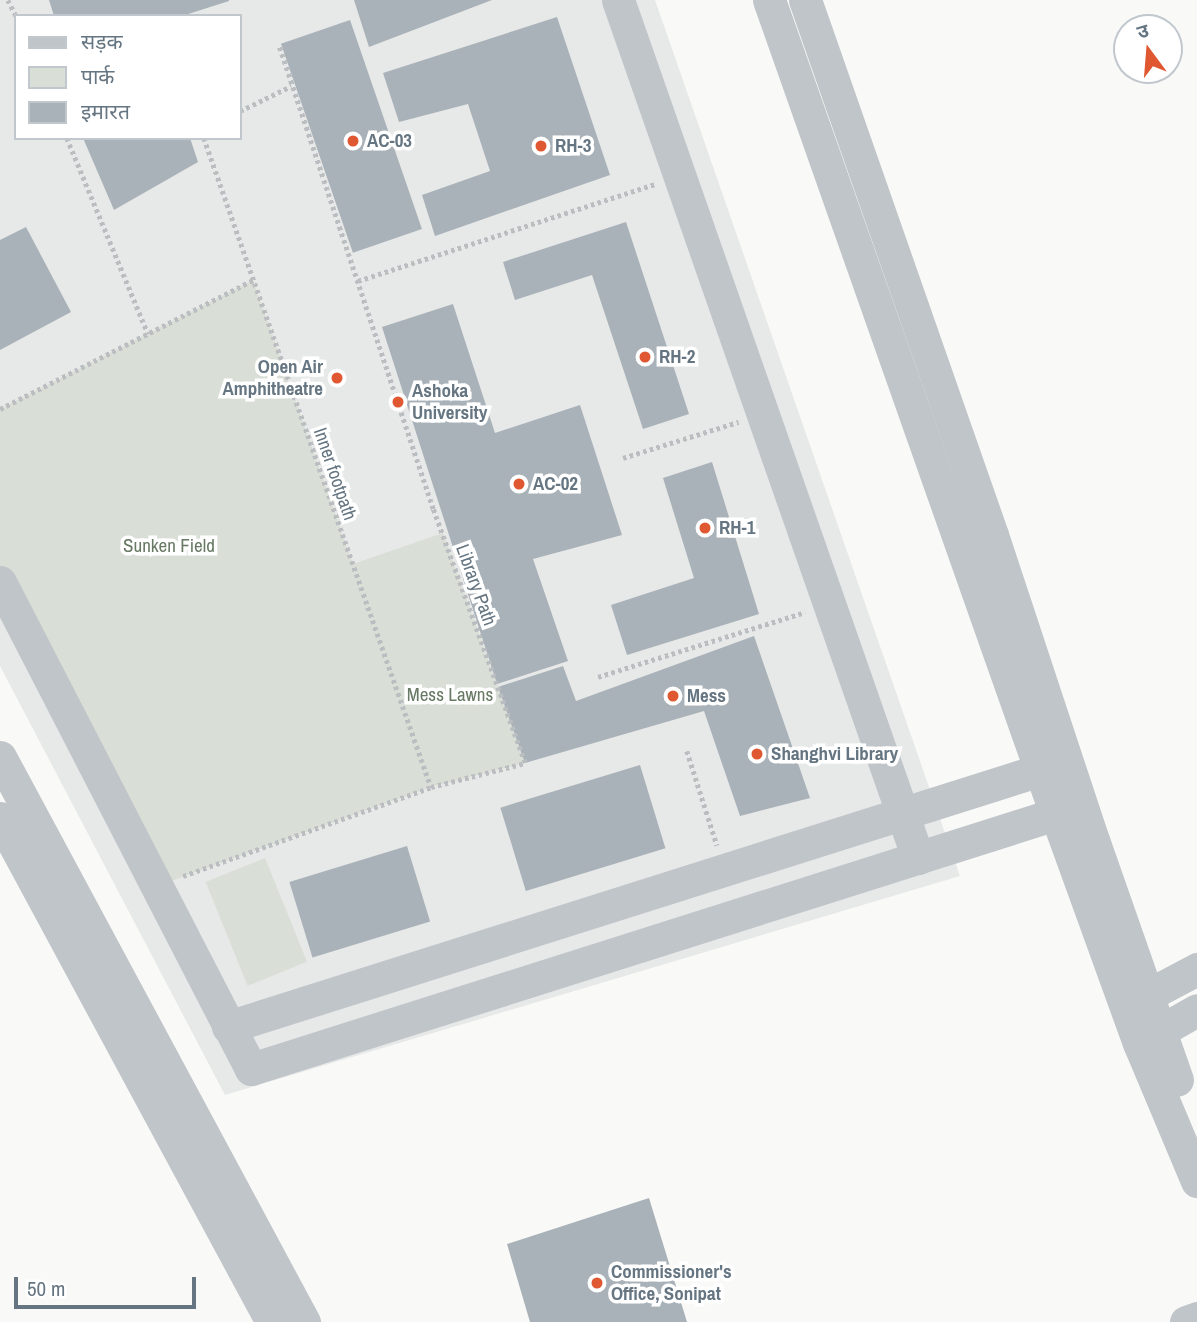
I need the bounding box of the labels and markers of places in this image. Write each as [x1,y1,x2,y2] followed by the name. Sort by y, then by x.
[367,130,412,152] place label: AC-03
[345,133,361,149] marker: AC-03
[555,135,591,157] place label: RH-3
[533,138,549,154] marker: RH-3
[659,346,695,368] place label: RH-2
[637,349,653,365] marker: RH-2
[223,356,323,400] place label: Open Air Amphitheatre
[329,370,345,386] marker: Open Air Amphitheatre
[412,380,487,424] place label: Ashoka University
[390,394,406,410] marker: Ashoka University
[533,473,578,495] place label: AC-02
[511,476,527,492] marker: AC-02
[719,517,755,539] place label: RH-1
[697,520,713,536] marker: RH-1
[687,685,726,707] place label: Mess
[665,688,681,704] marker: Mess
[771,743,898,765] place label: Shanghvi Library
[749,746,765,762] marker: Shanghvi Library
[611,1261,732,1305] place label: Commissioner's Office, Sonipat
[589,1275,605,1291] marker: Commissioner's Office, Sonipat

